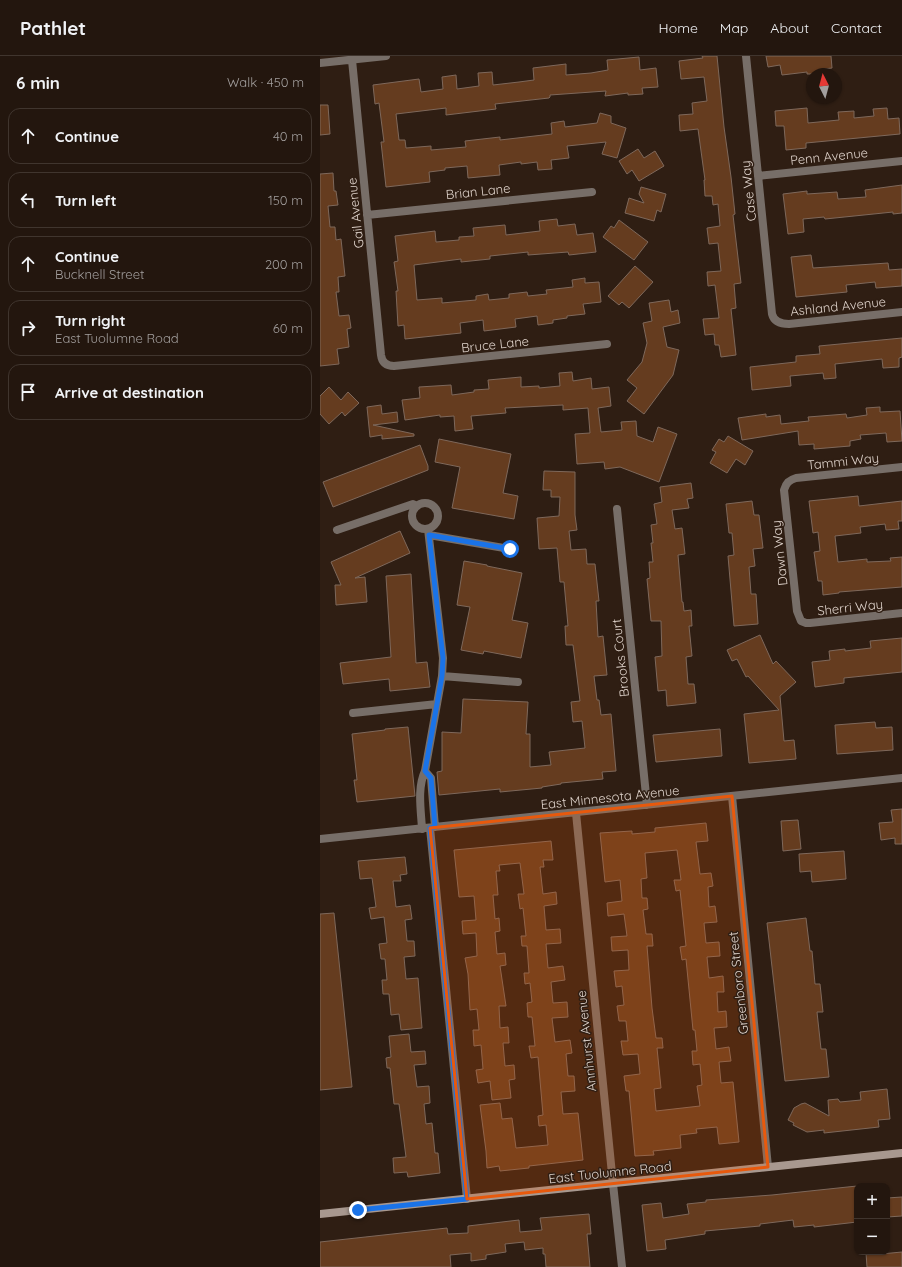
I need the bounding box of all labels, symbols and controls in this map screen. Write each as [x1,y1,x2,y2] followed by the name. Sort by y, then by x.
[20,16,86,40] text: Pathlet
[659,19,698,37] text: Home
[720,19,748,37] text: Map
[770,19,809,37] text: About
[831,19,882,37] text: Contact
[806,68,842,104] north arrow
[16,72,60,93] text: 6 min
[227,74,304,90] text: Walk · 450 m
[17,125,39,147] icon: ahead
[55,127,119,146] text: Continue
[273,128,303,144] text: 40 m
[789,144,869,168] street label: Penn Avenue
[737,160,759,222] street label: Case Way
[343,177,367,249] street label: Gail Avenue
[445,180,511,202] street label: Brian Lane
[17,189,39,211] icon: left
[55,191,117,210] text: Turn left
[268,192,303,208] text: 150 m
[55,247,119,266] text: Continue
[17,253,39,275] icon: ahead
[265,256,303,272] text: 200 m
[55,266,144,282] text: Bucknell Street
[789,293,887,319] street label: Ashland Avenue
[55,311,126,330] text: Turn right
[17,317,39,339] icon: right
[273,320,303,336] text: 60 m
[55,330,179,346] text: East Tuolumne Road
[460,332,530,356] street label: Bruce Lane
[17,381,39,403] icon: arrive
[55,383,204,402] text: Arrive at destination
[806,449,880,473] street label: Tammi Way
[768,519,790,587] street label: Dawn Way
[501,540,519,558] route start
[816,596,884,618] street label: Sherri Way
[608,618,632,698] street label: Brooks Court
[540,782,680,812] street label: East Minnesota Avenue
[725,931,751,1035] street label: Greenboro Street
[573,990,599,1092] street label: Annhurst Avenue
[548,1158,672,1186] street label: East Tuolumne Road
[854,1183,890,1255] map controls
[854,1183,890,1219] button: +
[349,1201,367,1219] route end
[854,1219,890,1255] button: −

